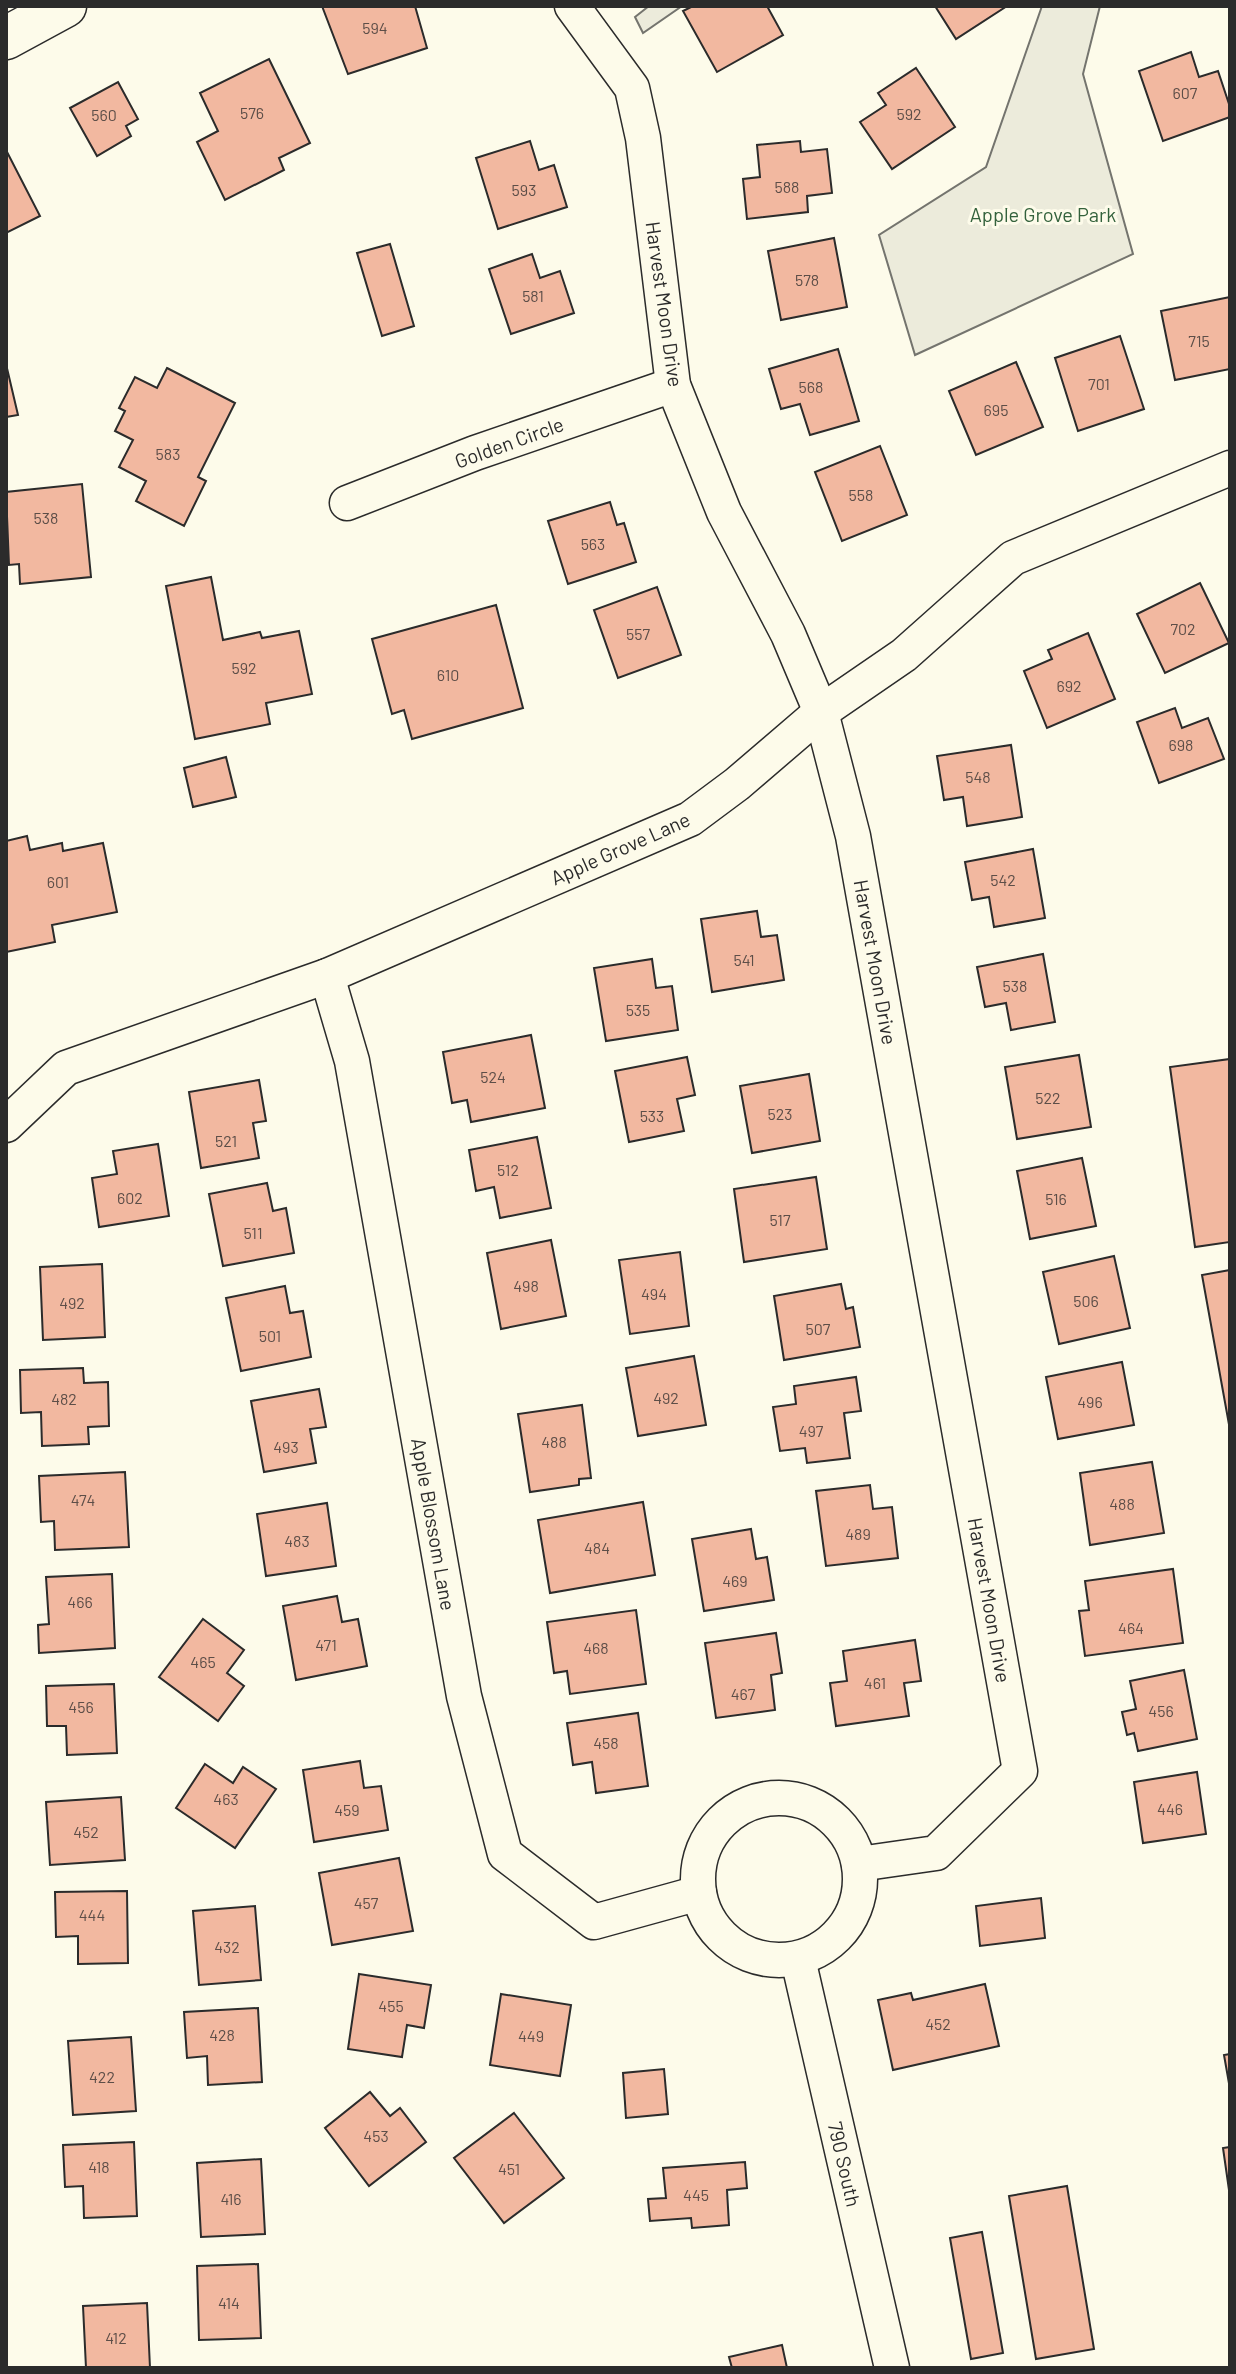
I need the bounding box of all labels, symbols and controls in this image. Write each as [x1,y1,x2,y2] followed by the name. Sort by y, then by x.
[362,18,388,37] house number: 594
[1173,83,1198,102] house number: 607
[240,103,264,122] house number: 576
[896,104,922,123] house number: 592
[91,105,117,124] house number: 560
[775,177,799,196] house number: 588
[512,180,536,199] house number: 593
[970,202,1116,226] park label: Apple Grove Park
[641,220,689,388] street label: Harvest Moon Drive
[795,270,819,289] house number: 578
[522,286,544,305] house number: 581
[1188,331,1210,350] house number: 715
[1088,374,1110,393] house number: 701
[799,377,823,396] house number: 568
[984,400,1008,419] house number: 695
[451,411,567,473] street label: Golden Circle
[156,444,180,463] house number: 583
[849,485,873,504] house number: 558
[34,508,58,527] house number: 538
[581,534,605,553] house number: 563
[1170,619,1196,638] house number: 702
[626,624,650,643] house number: 557
[231,658,257,677] house number: 592
[437,665,459,684] house number: 610
[1056,676,1082,695] house number: 692
[1169,735,1193,754] house number: 698
[965,767,991,786] house number: 548
[547,807,693,889] street label: Apple Grove Lane
[990,870,1016,889] house number: 542
[47,872,69,891] house number: 601
[850,878,902,1046] street label: Harvest Moon Drive
[733,950,755,969] house number: 541
[1003,976,1027,995] house number: 538
[626,1000,650,1019] house number: 535
[480,1067,506,1086] house number: 524
[1035,1088,1061,1107] house number: 522
[768,1104,792,1123] house number: 523
[640,1106,664,1125] house number: 533
[215,1131,237,1150] house number: 521
[497,1160,519,1179] house number: 512
[117,1188,143,1207] house number: 602
[1045,1189,1067,1208] house number: 516
[770,1210,791,1229] house number: 517
[243,1223,263,1242] house number: 511
[513,1276,539,1295] house number: 498
[641,1284,667,1303] house number: 494
[1073,1291,1099,1310] house number: 506
[59,1293,85,1312] house number: 492
[806,1319,831,1338] house number: 507
[259,1326,281,1345] house number: 501
[653,1388,679,1407] house number: 492
[51,1389,77,1408] house number: 482
[1077,1392,1103,1411] house number: 496
[799,1421,824,1440] house number: 497
[541,1432,567,1451] house number: 488
[407,1436,461,1612] street label: Apple Blossom Lane
[273,1437,299,1456] house number: 493
[71,1490,95,1509] house number: 474
[1109,1494,1135,1513] house number: 488
[964,1516,1016,1684] street label: Harvest Moon Drive
[845,1524,871,1543] house number: 489
[284,1531,310,1550] house number: 483
[584,1538,610,1557] house number: 484
[722,1571,748,1590] house number: 469
[67,1592,93,1611] house number: 466
[1118,1618,1144,1637] house number: 464
[315,1635,337,1654] house number: 471
[583,1638,609,1657] house number: 468
[190,1652,216,1671] house number: 465
[864,1673,886,1692] house number: 461
[731,1684,756,1703] house number: 467
[68,1697,94,1716] house number: 456
[1148,1701,1174,1720] house number: 456
[593,1733,619,1752] house number: 458
[213,1789,239,1808] house number: 463
[1157,1799,1183,1818] house number: 446
[334,1800,360,1819] house number: 459
[73,1822,99,1841] house number: 452
[354,1893,379,1912] house number: 457
[79,1905,105,1924] house number: 444
[214,1937,240,1956] house number: 432
[378,1996,404,2015] house number: 455
[925,2014,951,2033] house number: 452
[209,2025,235,2044] house number: 428
[518,2026,544,2045] house number: 449
[89,2067,115,2086] house number: 422
[824,2119,866,2209] street label: 790 South
[363,2126,389,2145] house number: 453
[88,2157,110,2176] house number: 418
[498,2159,520,2178] house number: 451
[683,2185,709,2204] house number: 445
[220,2189,242,2208] house number: 416
[218,2293,240,2312] house number: 414
[105,2328,127,2347] house number: 412

